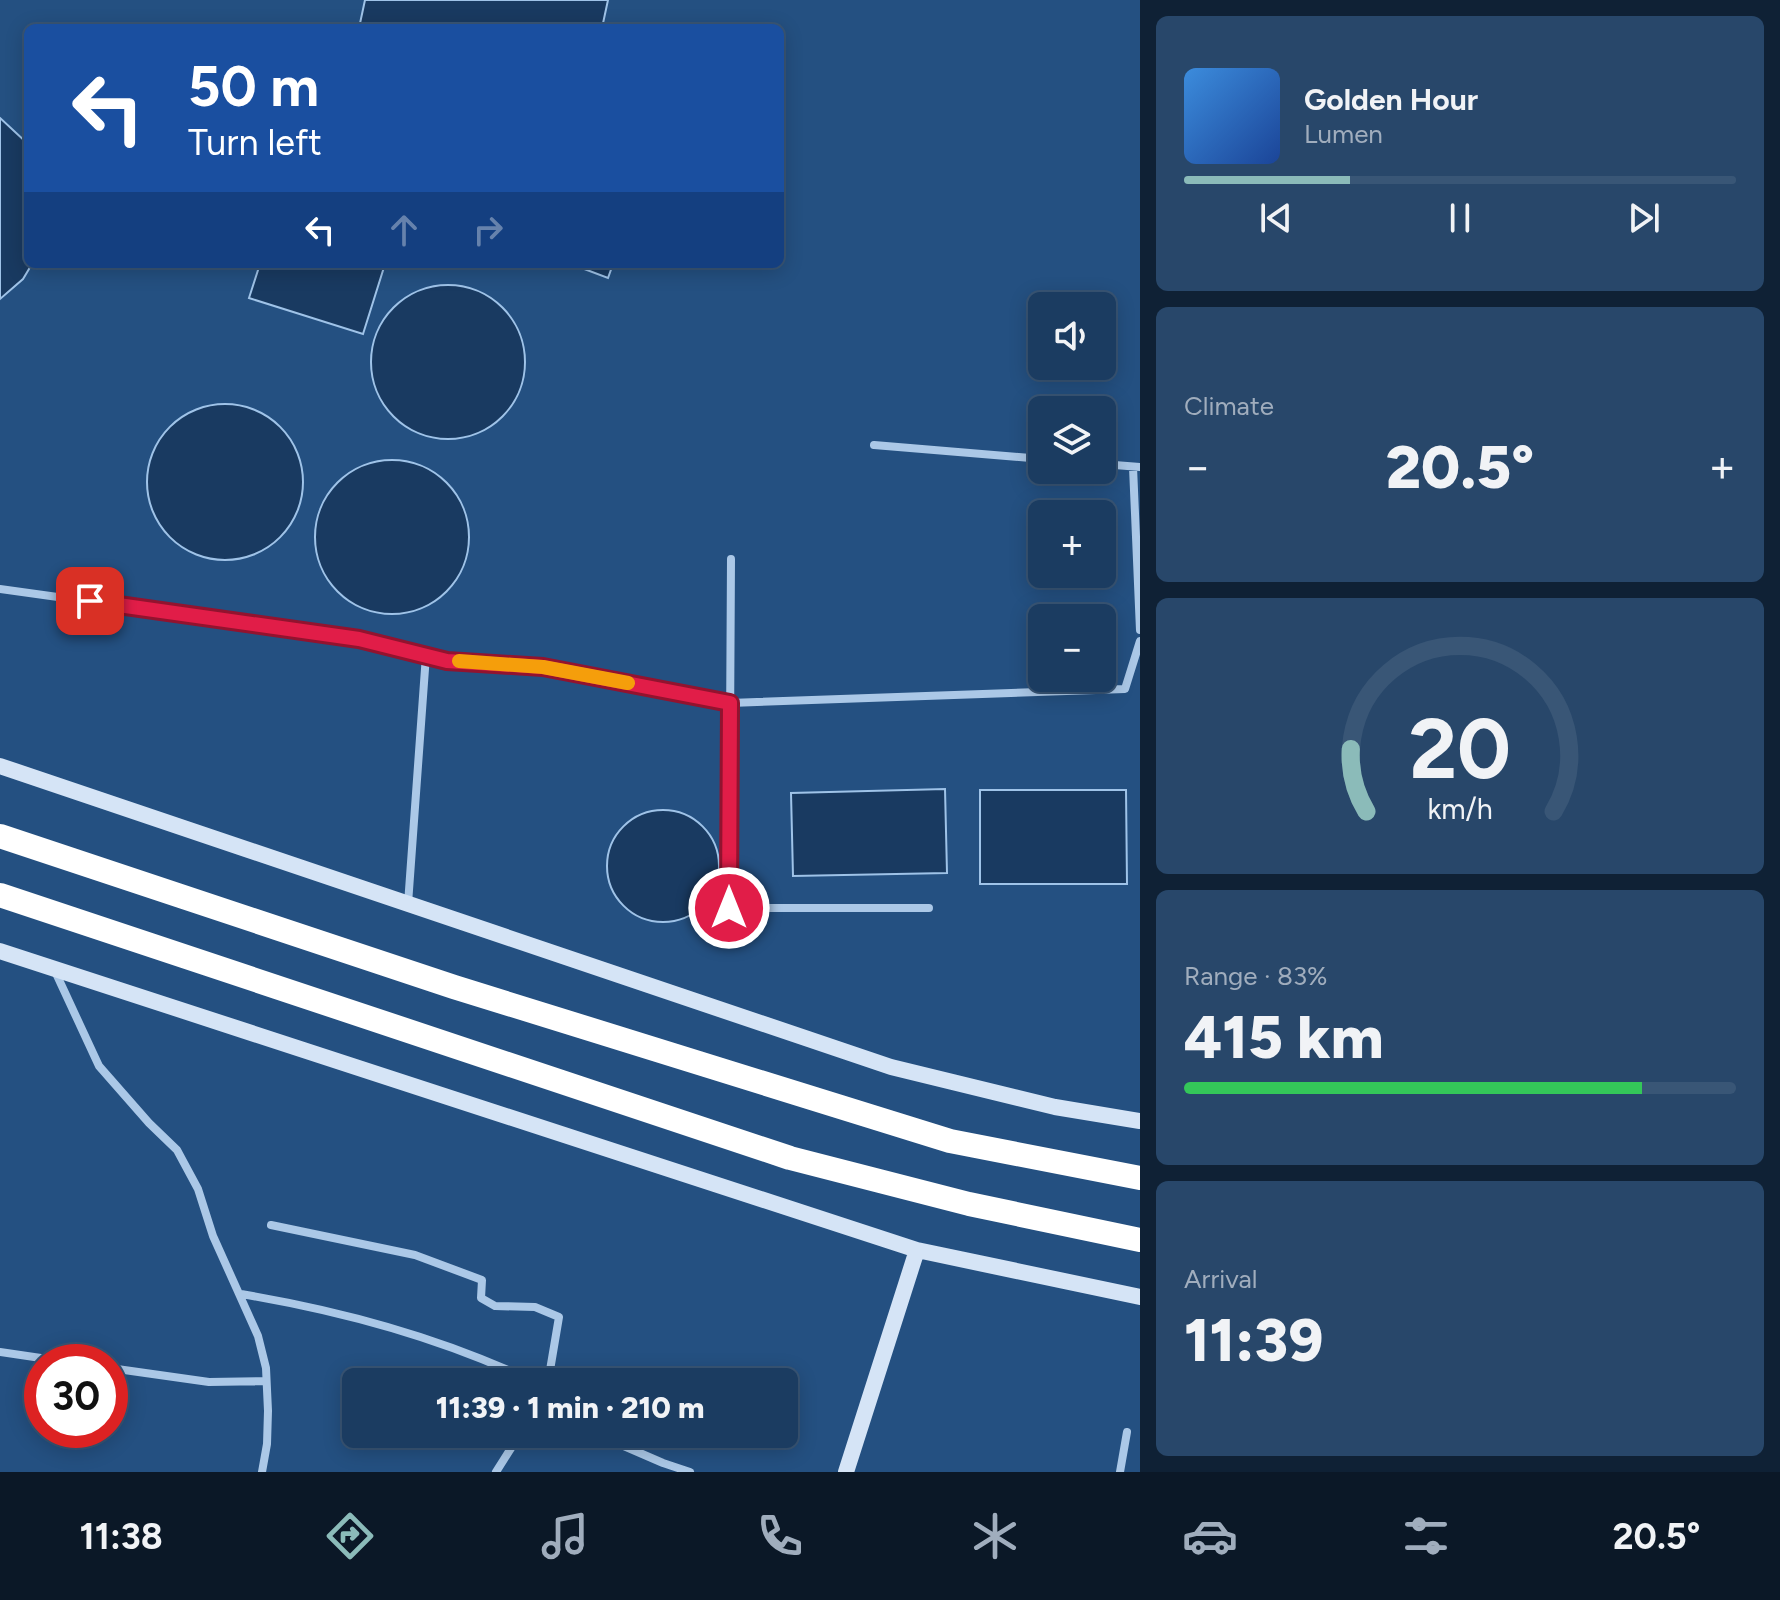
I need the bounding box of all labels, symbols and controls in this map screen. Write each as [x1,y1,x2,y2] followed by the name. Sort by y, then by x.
[188,53,319,120] text: 50 m
[56,56,160,160] icon: left
[1304,81,1478,118] text: Golden Hour
[1304,118,1383,150] text: Lumen
[188,121,322,164] text: Turn left
[1254,196,1298,240] icon: previous
[1438,196,1482,240] icon: pause
[1622,196,1666,240] icon: next
[298,208,342,252] icon: left
[382,208,426,252] icon: ahead
[466,208,510,252] icon: right
[1028,292,1116,692] map controls
[1028,292,1116,380] button: sound
[1184,390,1274,422] text: Climate
[1028,396,1116,484] button: layers
[1386,431,1534,503] text: 20.5°
[1184,440,1211,493] text: −
[1709,440,1736,493] text: +
[1028,500,1116,588] button: +
[56,567,124,635] pin
[68,579,112,623] icon: arrive
[1028,604,1116,692] button: −
[1409,699,1511,799] text: 20
[1427,792,1493,826] text: km/h
[687,866,771,950] position arrow
[1184,960,1328,992] text: Range · 83%
[1184,1001,1384,1073] text: 415 km
[1184,1263,1257,1295] text: Arrival
[1184,1304,1323,1376] text: 11:39
[24,1344,128,1448] speed limit sign: 30
[436,1389,704,1426] text: 11:39 · 1 min · 210 m
[322,1508,378,1564] icon: directions
[537,1508,593,1564] icon: music
[752,1508,808,1564] icon: phone
[967,1508,1023,1564] icon: climate
[1182,1508,1238,1564] icon: car
[1398,1508,1454,1564] icon: filters
[80,1515,163,1558] text: 11:38
[1613,1515,1700,1558] text: 20.5°

